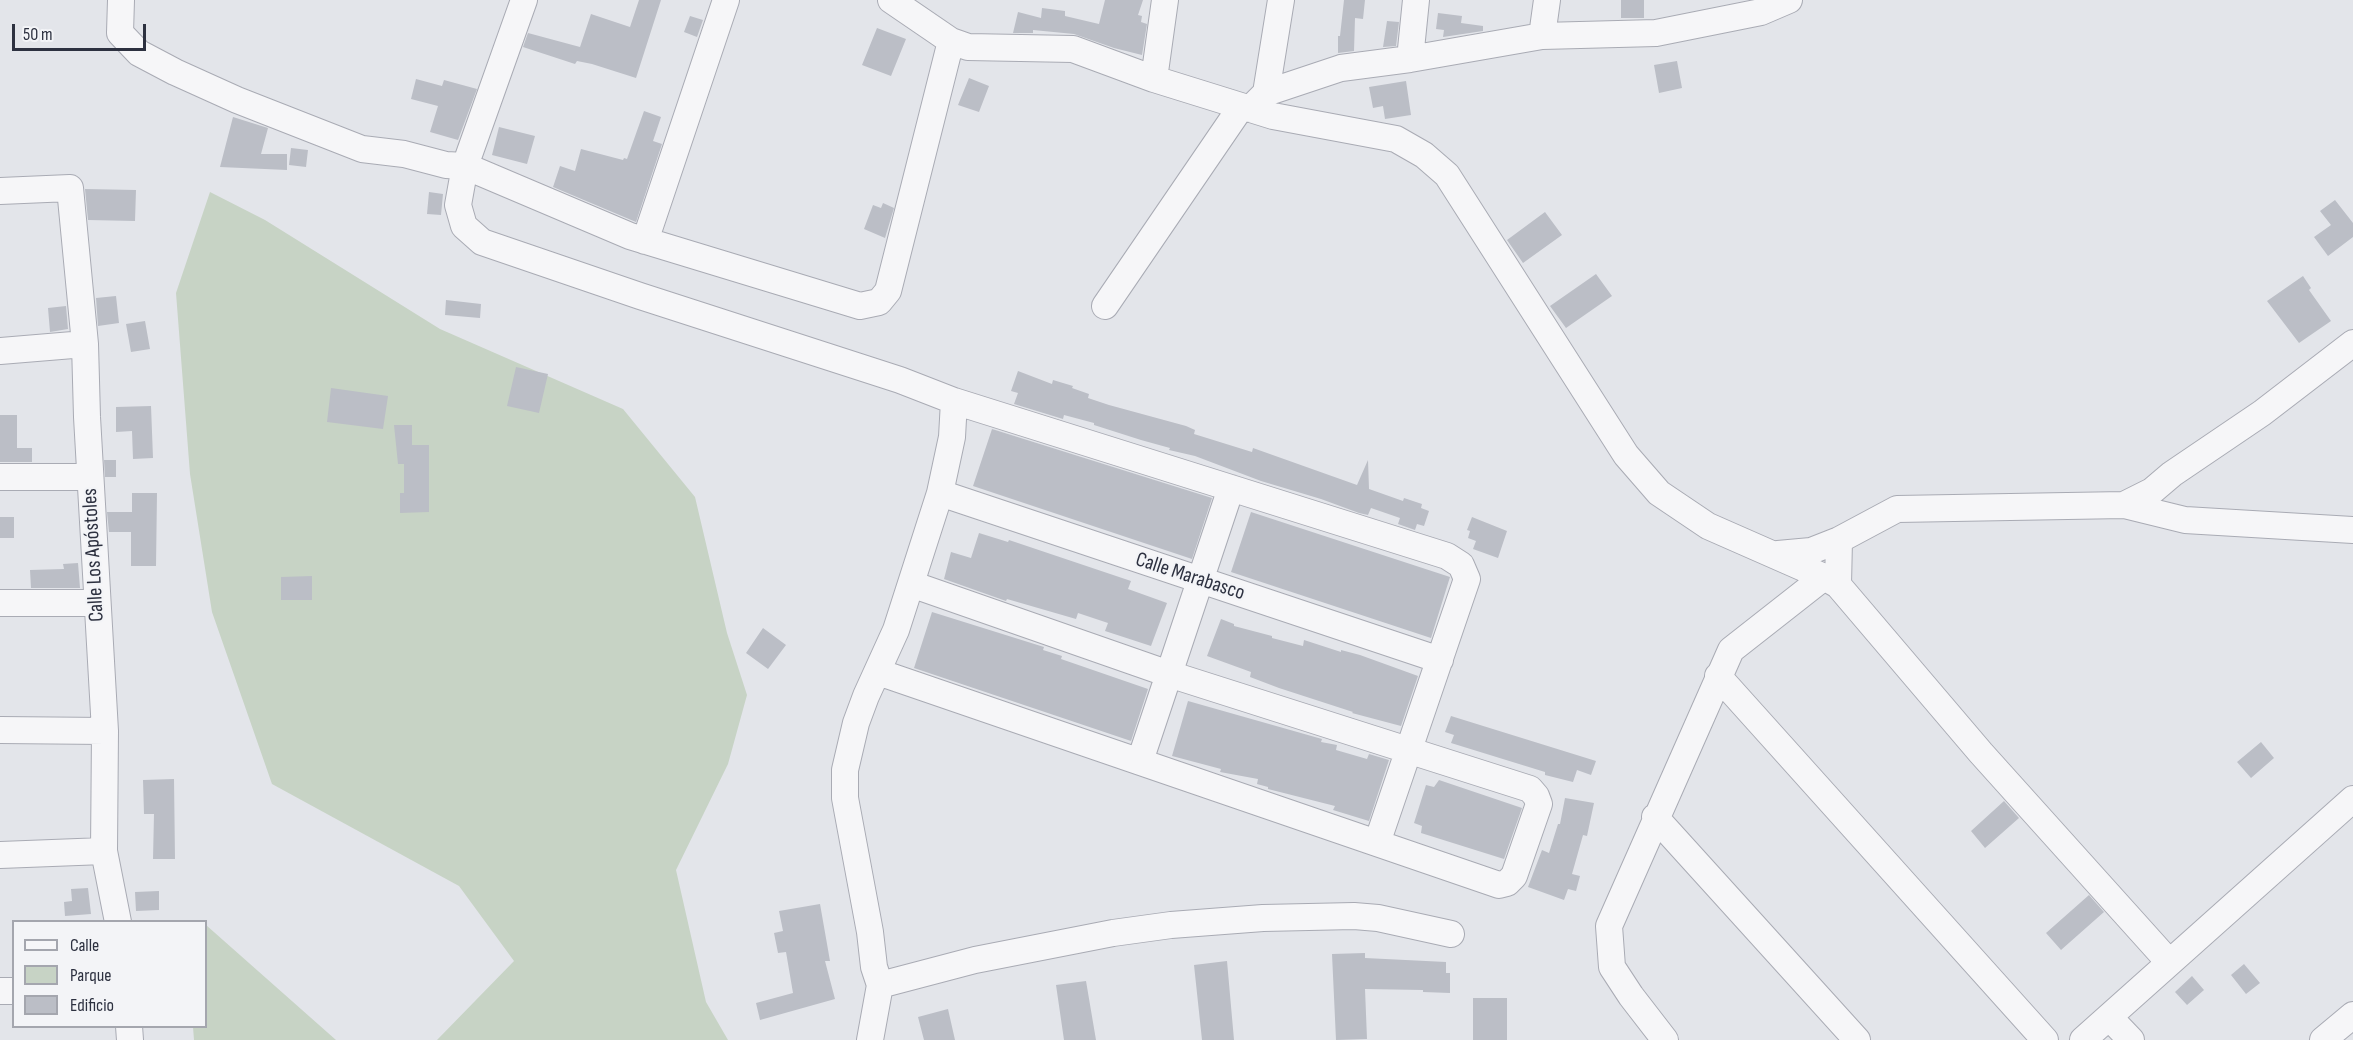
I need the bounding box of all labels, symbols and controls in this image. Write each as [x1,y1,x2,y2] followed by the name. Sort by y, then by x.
[15,12,148,50] scale bar
[23,24,53,45] text: 50 m
[78,488,110,622] street label: Calle Los Apóstoles
[1132,548,1248,606] street label: Calle Marabasco
[12,920,207,1028] legend
[70,935,99,956] text: Calle
[70,965,111,986] text: Parque
[70,995,114,1016] text: Edificio

